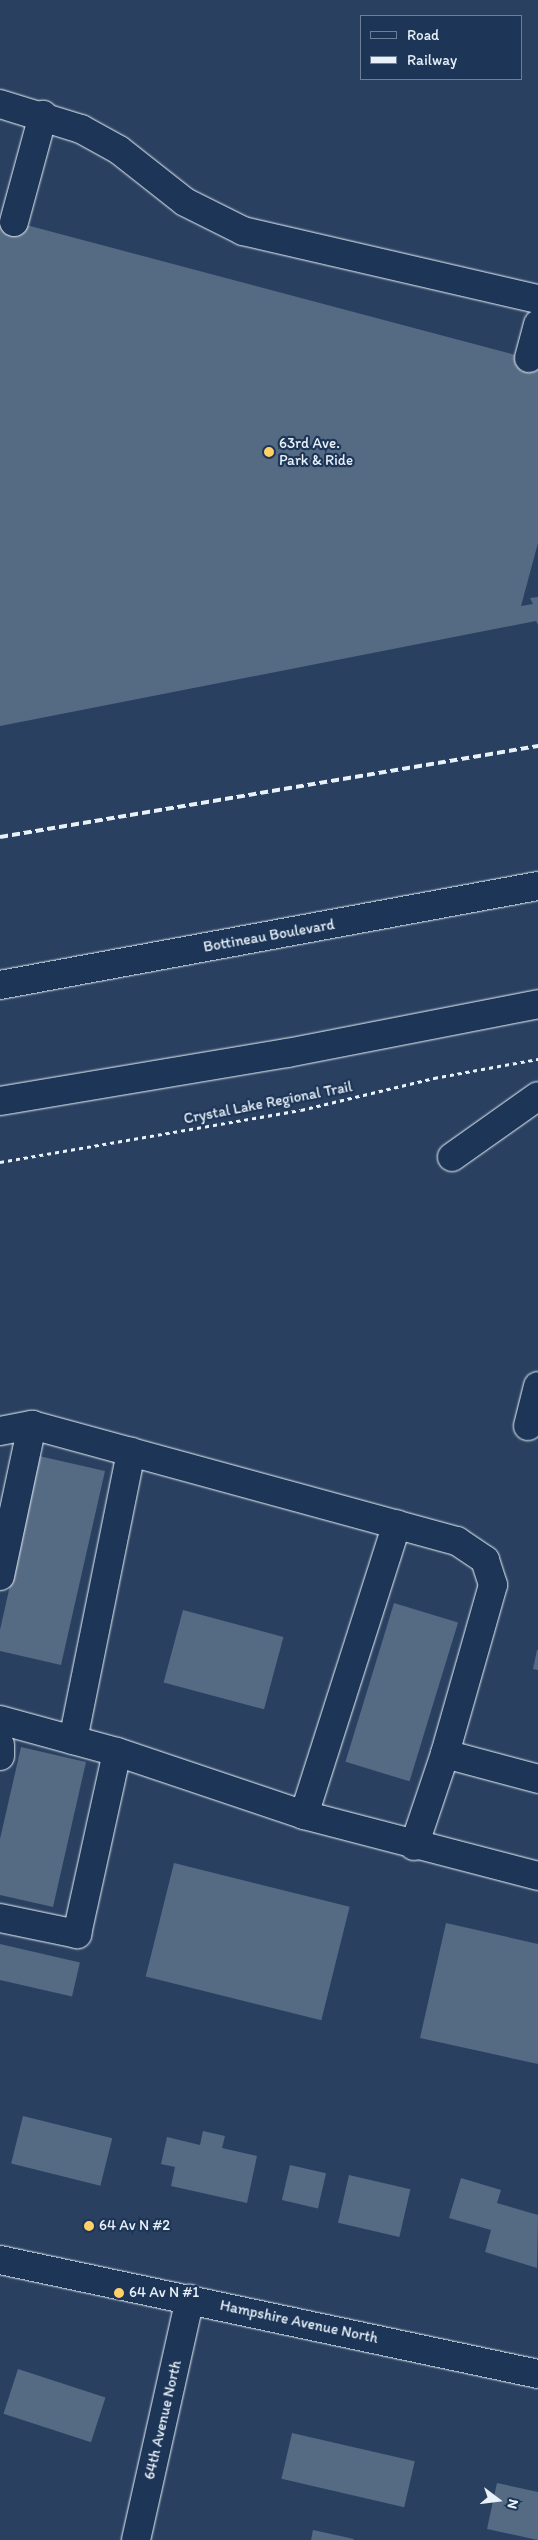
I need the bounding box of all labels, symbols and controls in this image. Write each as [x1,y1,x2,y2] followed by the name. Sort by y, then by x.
[360,15,523,80] legend
[407,26,439,44] text: Road
[407,51,457,69] text: Railway
[279,434,353,469] place label: 63rd Ave. Park & Ride
[263,446,275,458] marker: 63rd Ave. Park & Ride
[202,916,336,956] street label: Bottineau Boulevard
[182,1078,354,1128] street label: Crystal Lake Regional Trail
[99,2217,170,2235] place label: 64 Av N #2
[83,2220,95,2232] marker: 64 Av N #2
[129,2284,199,2302] place label: 64 Av N #1
[113,2287,125,2299] marker: 64 Av N #1
[219,2296,379,2348] street label: Hampshire Avenue North
[141,2359,185,2481] street label: 64th Avenue North
[473,2475,523,2525] north arrow
[504,2497,522,2511] text: N

